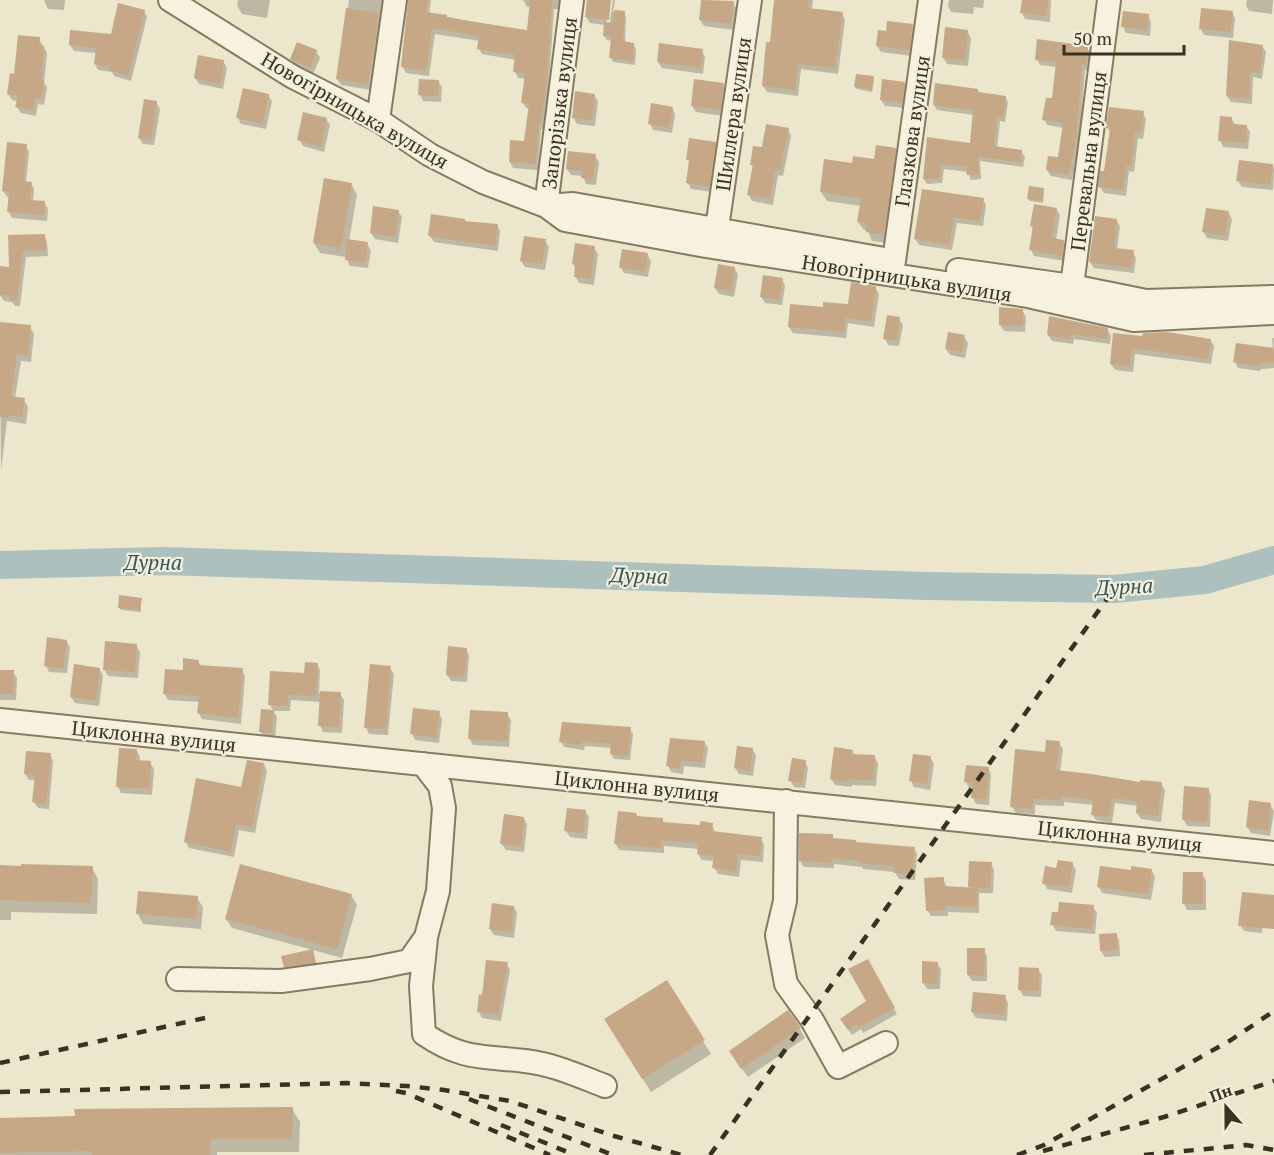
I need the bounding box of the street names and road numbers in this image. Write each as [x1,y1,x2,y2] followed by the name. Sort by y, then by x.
[535,15,583,191] street label: Запорізька вулиця
[709,35,757,193] street label: Шиллера вулиця
[256,45,454,175] street label: Новогірницька вулиця
[888,54,936,208] street label: Глазкова вулиця
[1064,70,1112,252] street label: Перевальна вулиця
[800,248,1014,308] street label: Новогірницька вулиця
[70,714,238,758] street label: Циклонна вулиця
[553,764,721,808] street label: Циклонна вулиця
[1036,814,1204,858] street label: Циклонна вулиця

